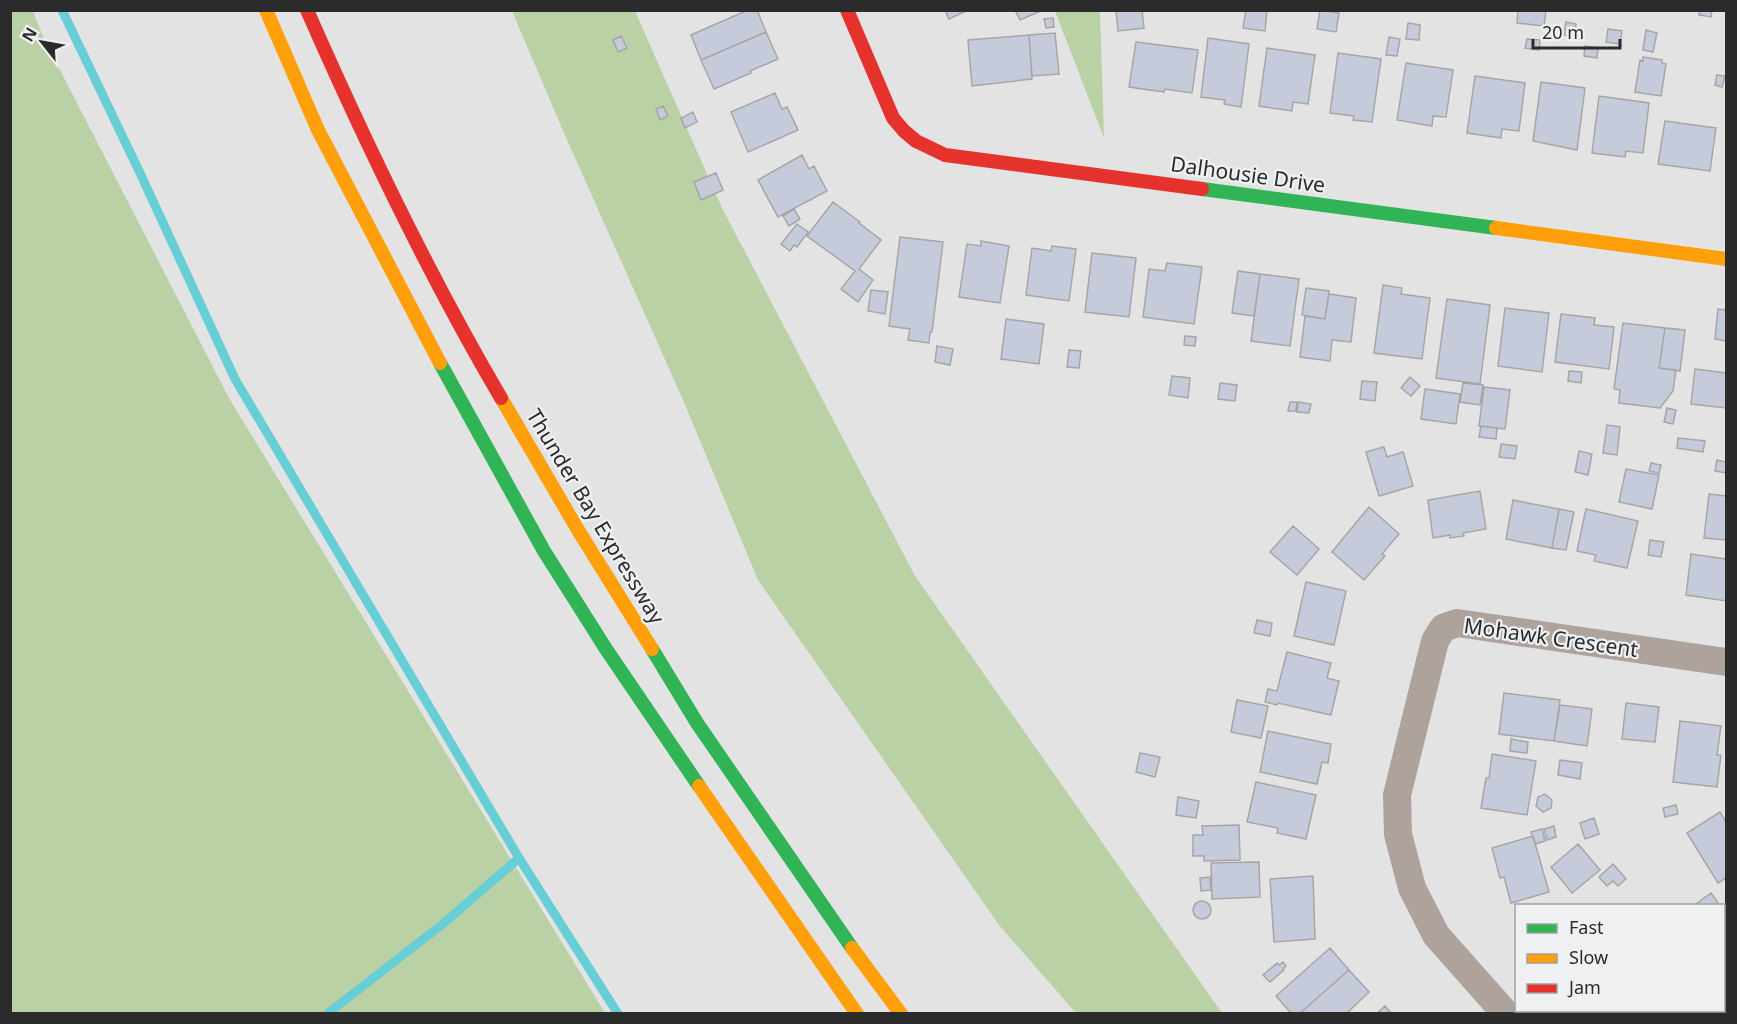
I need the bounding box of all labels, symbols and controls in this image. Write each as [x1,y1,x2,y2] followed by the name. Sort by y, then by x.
[12,12,72,72] north arrow
[1533,12,1620,50] scale bar
[1542,20,1584,44] text: 20 m
[16,23,42,46] text: N
[1169,149,1327,199] street label: Dalhousie Drive
[521,403,672,629] street label: Thunder Bay Expressway
[1462,611,1640,663] street label: Mohawk Crescent
[1515,904,1725,1012] legend
[1569,915,1604,939] text: Fast
[1569,945,1608,969] text: Slow
[1567,975,1601,999] text: Jam

